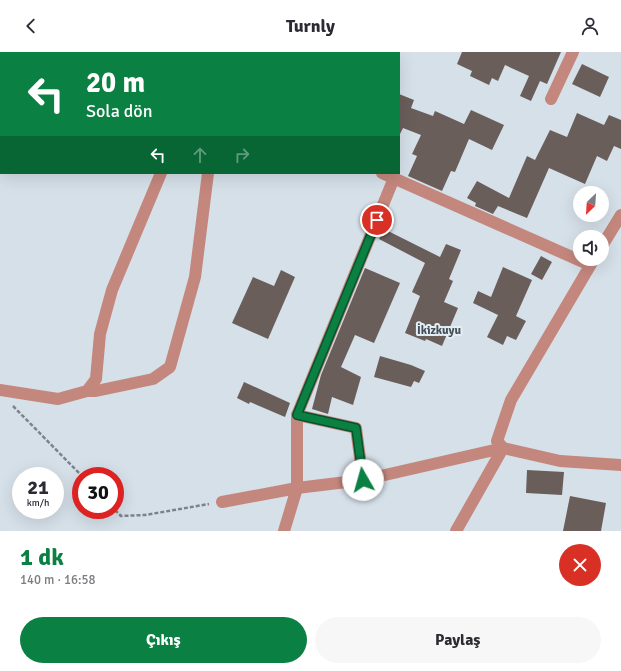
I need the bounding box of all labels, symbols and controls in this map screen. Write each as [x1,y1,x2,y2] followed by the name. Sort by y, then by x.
[20,15,42,37] icon: back
[286,15,335,37] text: Turnly
[579,15,601,37] icon: person
[86,66,145,100] text: 20 m
[20,68,72,120] icon: left
[86,100,152,122] text: Sola dön
[147,144,169,166] icon: left
[189,144,211,166] icon: ahead
[231,144,253,166] icon: right
[573,186,609,222] north arrow
[573,186,609,266] map controls
[360,203,394,237] pin
[366,209,388,231] icon: arrive
[573,230,609,266] button: sound
[417,323,462,338] district label: İkizkuyu
[342,459,384,501] position arrow
[72,467,124,519] speed limit sign: 30
[27,475,49,500] text: 21
[27,497,49,509] text: km/h
[20,542,64,572] text: 1 dk
[559,544,601,586] button: close
[20,572,96,588] text: 140 m · 16:58
[20,617,307,663] button: Çıkış
[315,617,601,663] button: Paylaş

